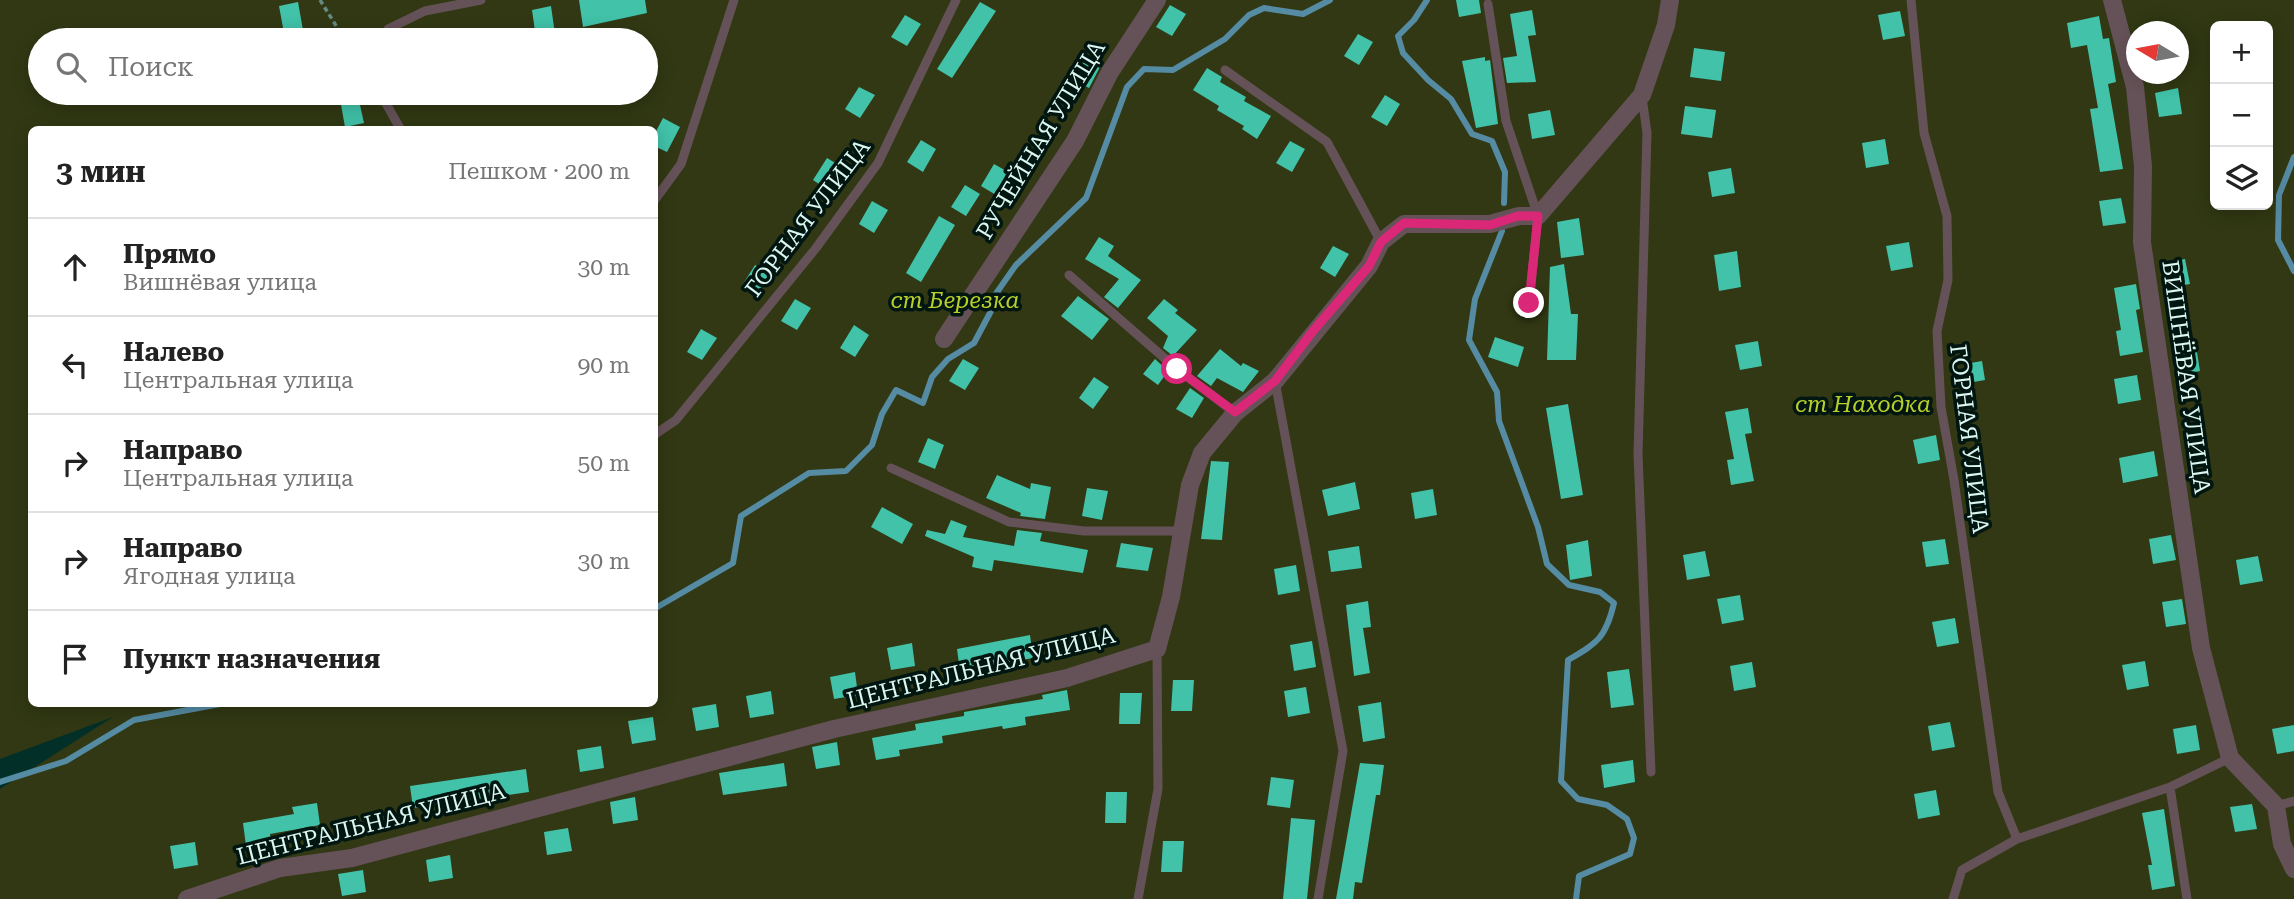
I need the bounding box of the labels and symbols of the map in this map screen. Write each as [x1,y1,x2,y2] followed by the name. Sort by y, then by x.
[2126,21,2189,84] north arrow
[971,36,1111,244] street label: РУЧЕЙНАЯ УЛИЦА
[740,134,876,302] street label: ГОРНАЯ УЛИЦА
[2156,258,2216,496] street label: ВИШНЁВАЯ УЛИЦА
[891,287,1020,314] park label: ст Березка
[1513,287,1544,318] route end
[1944,343,1994,535] street label: ГОРНАЯ УЛИЦА
[1161,353,1192,384] route start
[1795,391,1931,418] park label: ст Находка
[844,622,1118,714] street label: ЦЕНТРАЛЬНАЯ УЛИЦА
[234,778,508,870] street label: ЦЕНТРАЛЬНАЯ УЛИЦА

